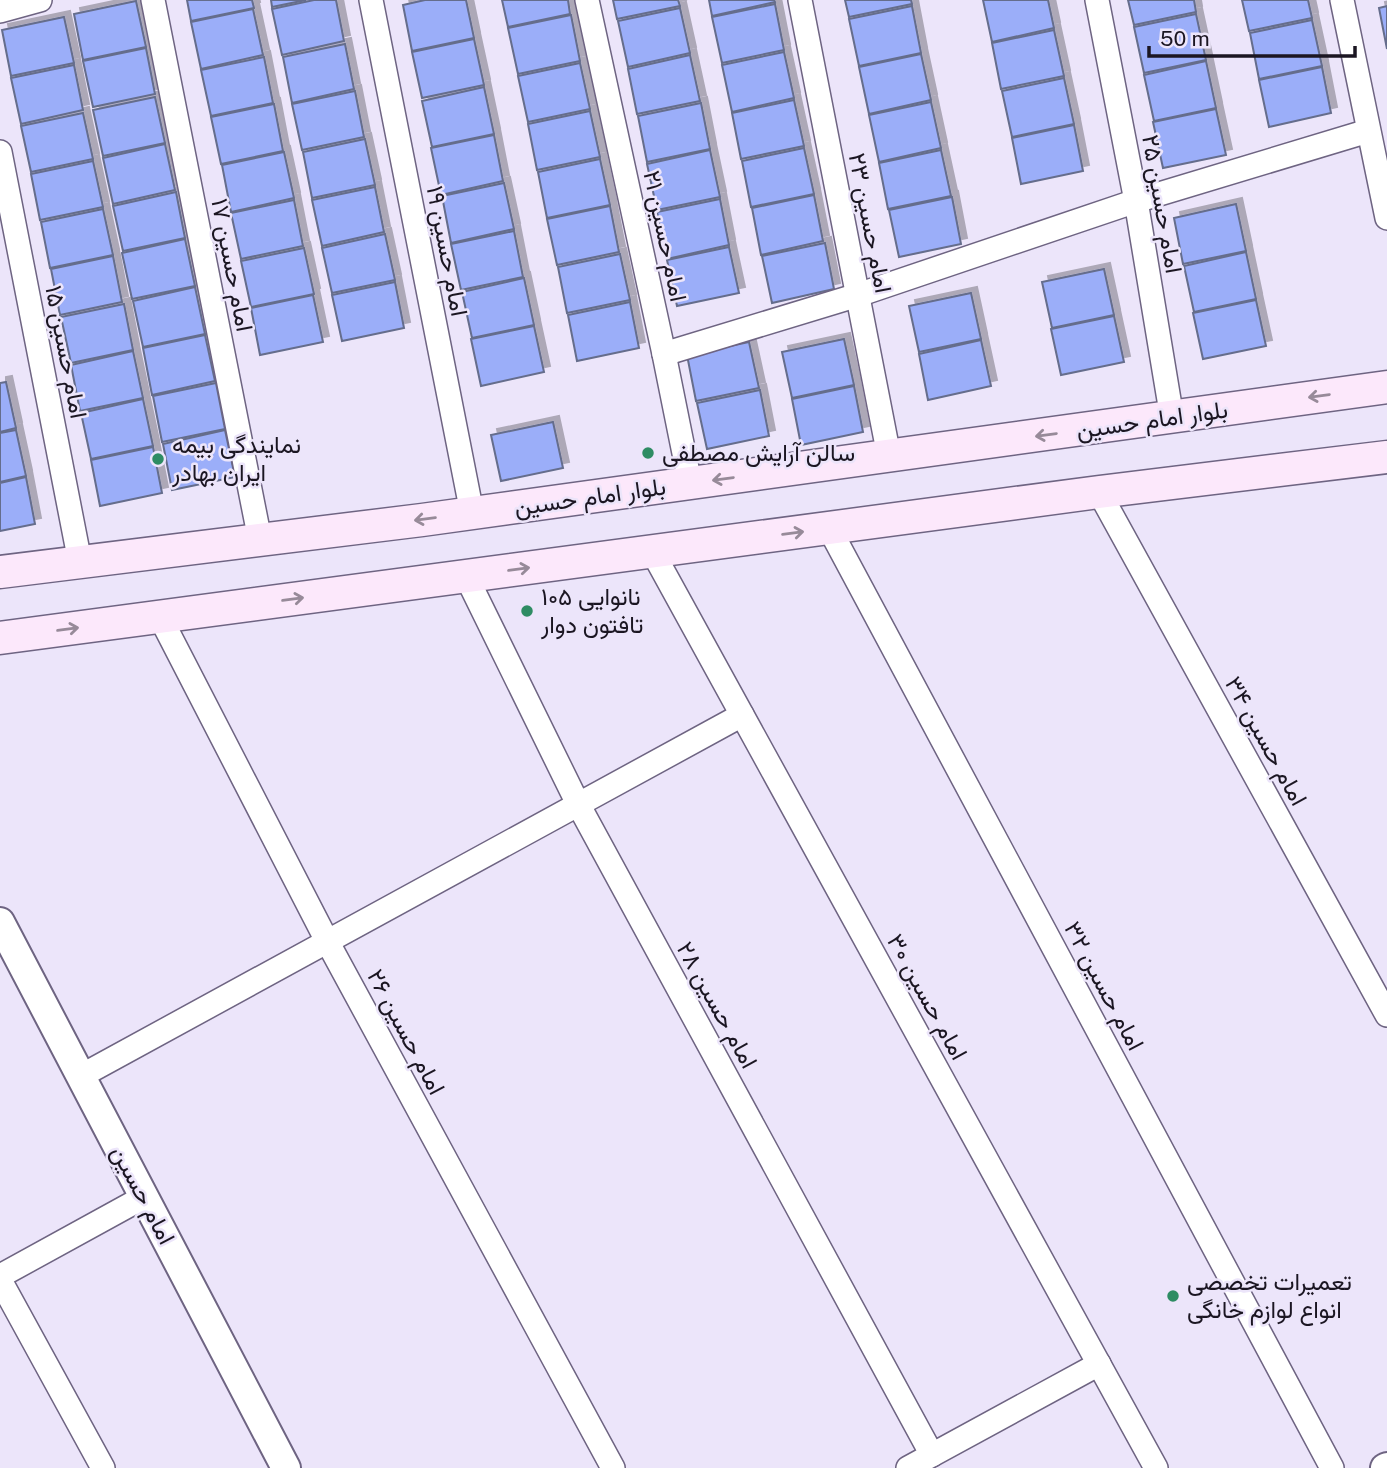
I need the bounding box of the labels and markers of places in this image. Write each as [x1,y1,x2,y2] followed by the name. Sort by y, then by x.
[171,430,301,488] place label: نمایندگی بیمه ایران بهادر
[662,438,855,468] place label: سالن آرایش مصطفی
[640,445,656,461] marker: سالن آرایش مصطفی
[150,451,166,467] marker: نمایندگی بیمه ایران بهادر
[540,582,644,640] place label: نانوایی ۱۰۵ تافتون دوار
[519,603,535,619] marker: نانوایی ۱۰۵ تافتون دوار
[1187,1267,1352,1326] place label: تعمیرات تخصصی انواع لوازم خانگی
[1165,1288,1181,1304] marker: تعمیرات تخصصی انواع لوازم خانگی

